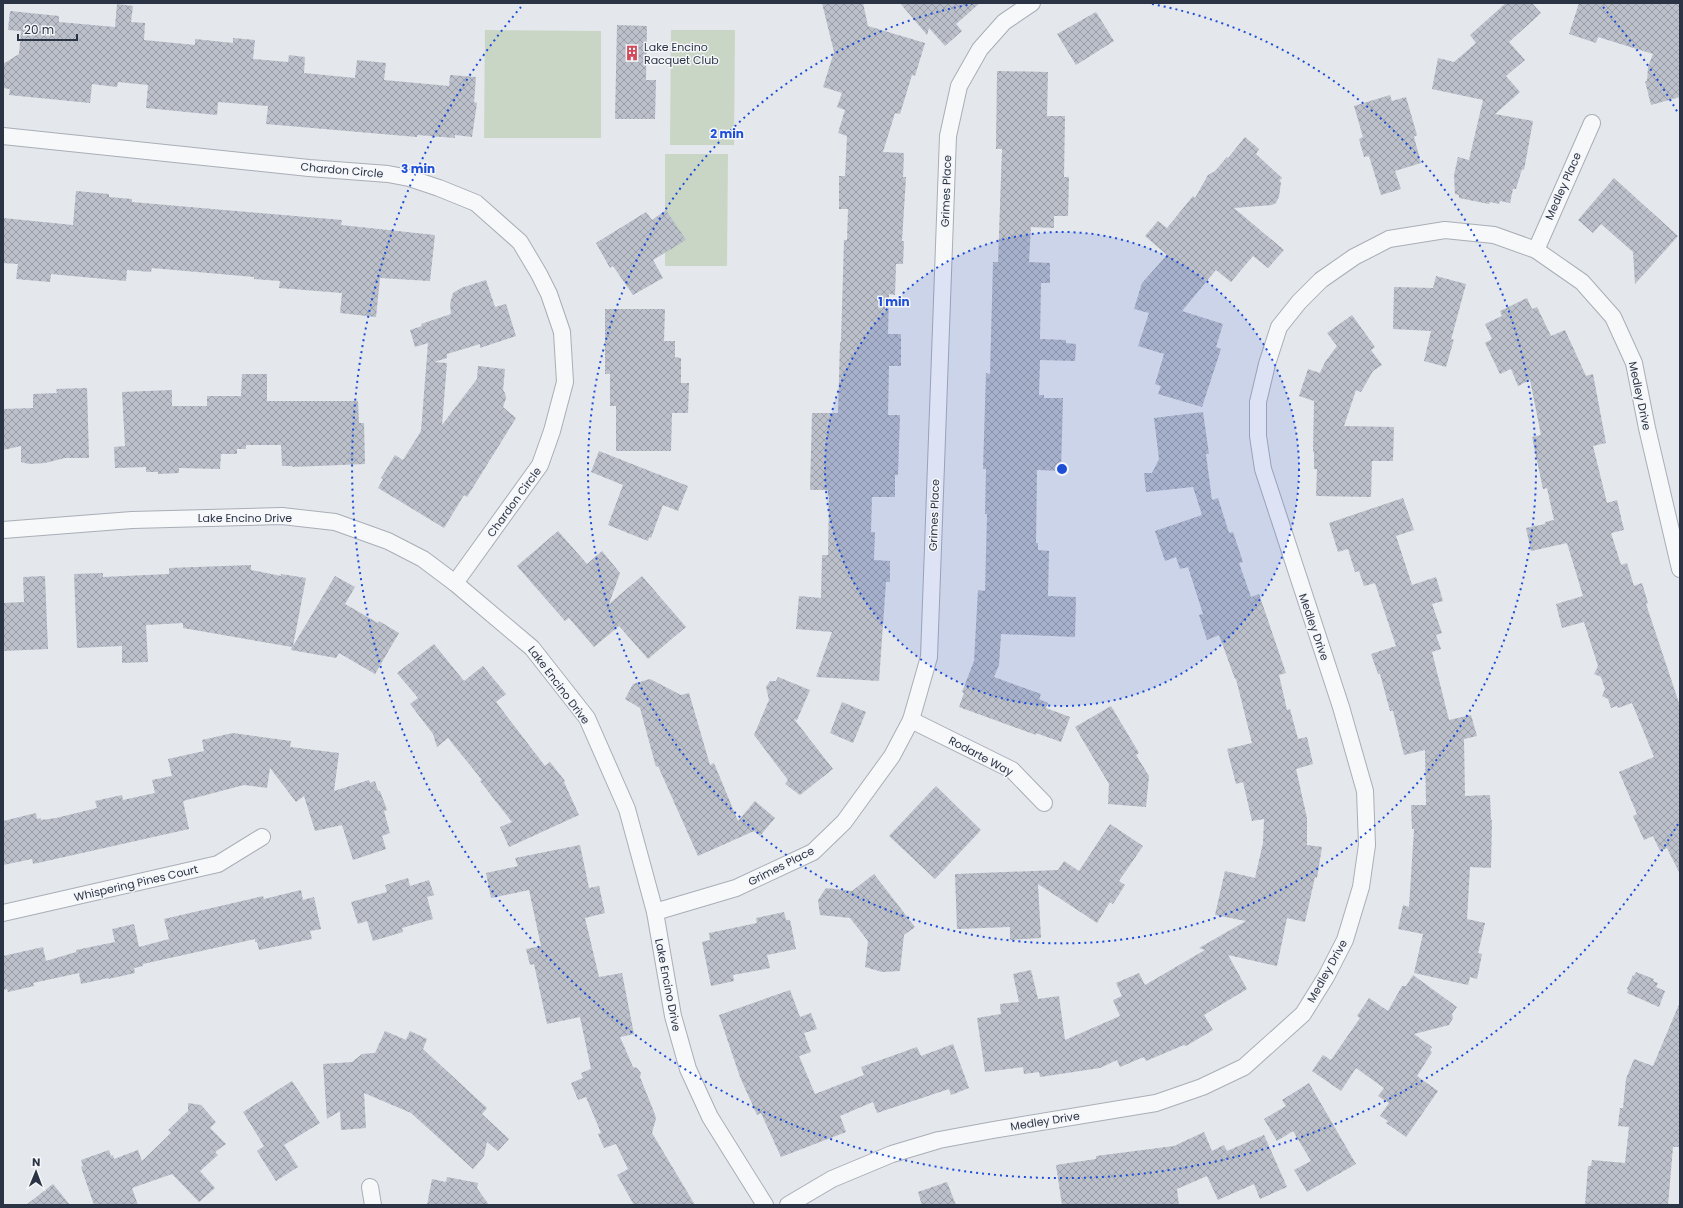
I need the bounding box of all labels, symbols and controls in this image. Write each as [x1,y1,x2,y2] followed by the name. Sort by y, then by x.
[18,16,77,42] scale bar
[24,21,54,38] text: 20 m
[644,39,719,68] place label: Lake Encino Racquet Club
[623,44,641,62] building icon: Lake Encino Racquet Club
[710,125,744,142] text: 2 min
[1541,150,1585,222] street label: Medley Place
[937,154,955,227] street label: Grimes Place
[300,158,384,182] street label: Chardon Circle
[401,160,435,177] text: 3 min
[878,293,910,310] text: 1 min
[1625,360,1655,432] street label: Medley Drive
[1055,462,1069,476] centre of rings
[483,464,545,540] street label: Chardon Circle
[925,478,943,551] street label: Grimes Place
[198,510,292,526] street label: Lake Encino Drive
[1295,591,1333,663] street label: Medley Drive
[524,643,594,728] street label: Lake Encino Drive
[946,732,1017,780] street label: Rodarte Way
[745,842,817,890] street label: Grimes Place
[72,861,200,905] street label: Whispering Pines Court
[1303,936,1351,1005] street label: Medley Drive
[651,937,685,1033] street label: Lake Encino Drive
[1009,1108,1081,1134] street label: Medley Drive
[16,1152,56,1192] north arrow
[32,1154,40,1170] text: N

